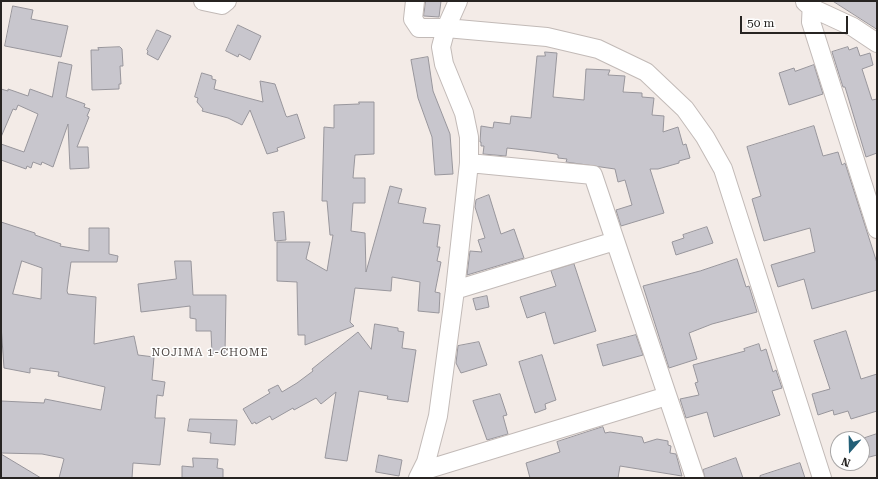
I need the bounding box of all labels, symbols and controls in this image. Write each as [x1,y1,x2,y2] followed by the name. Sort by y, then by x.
[742,8,850,34] scale bar
[747,16,774,30] text: 50 m
[151,346,269,360] district label: NOJIMA 1-CHOME
[830,431,870,471] north arrow
[840,454,852,469] text: N

